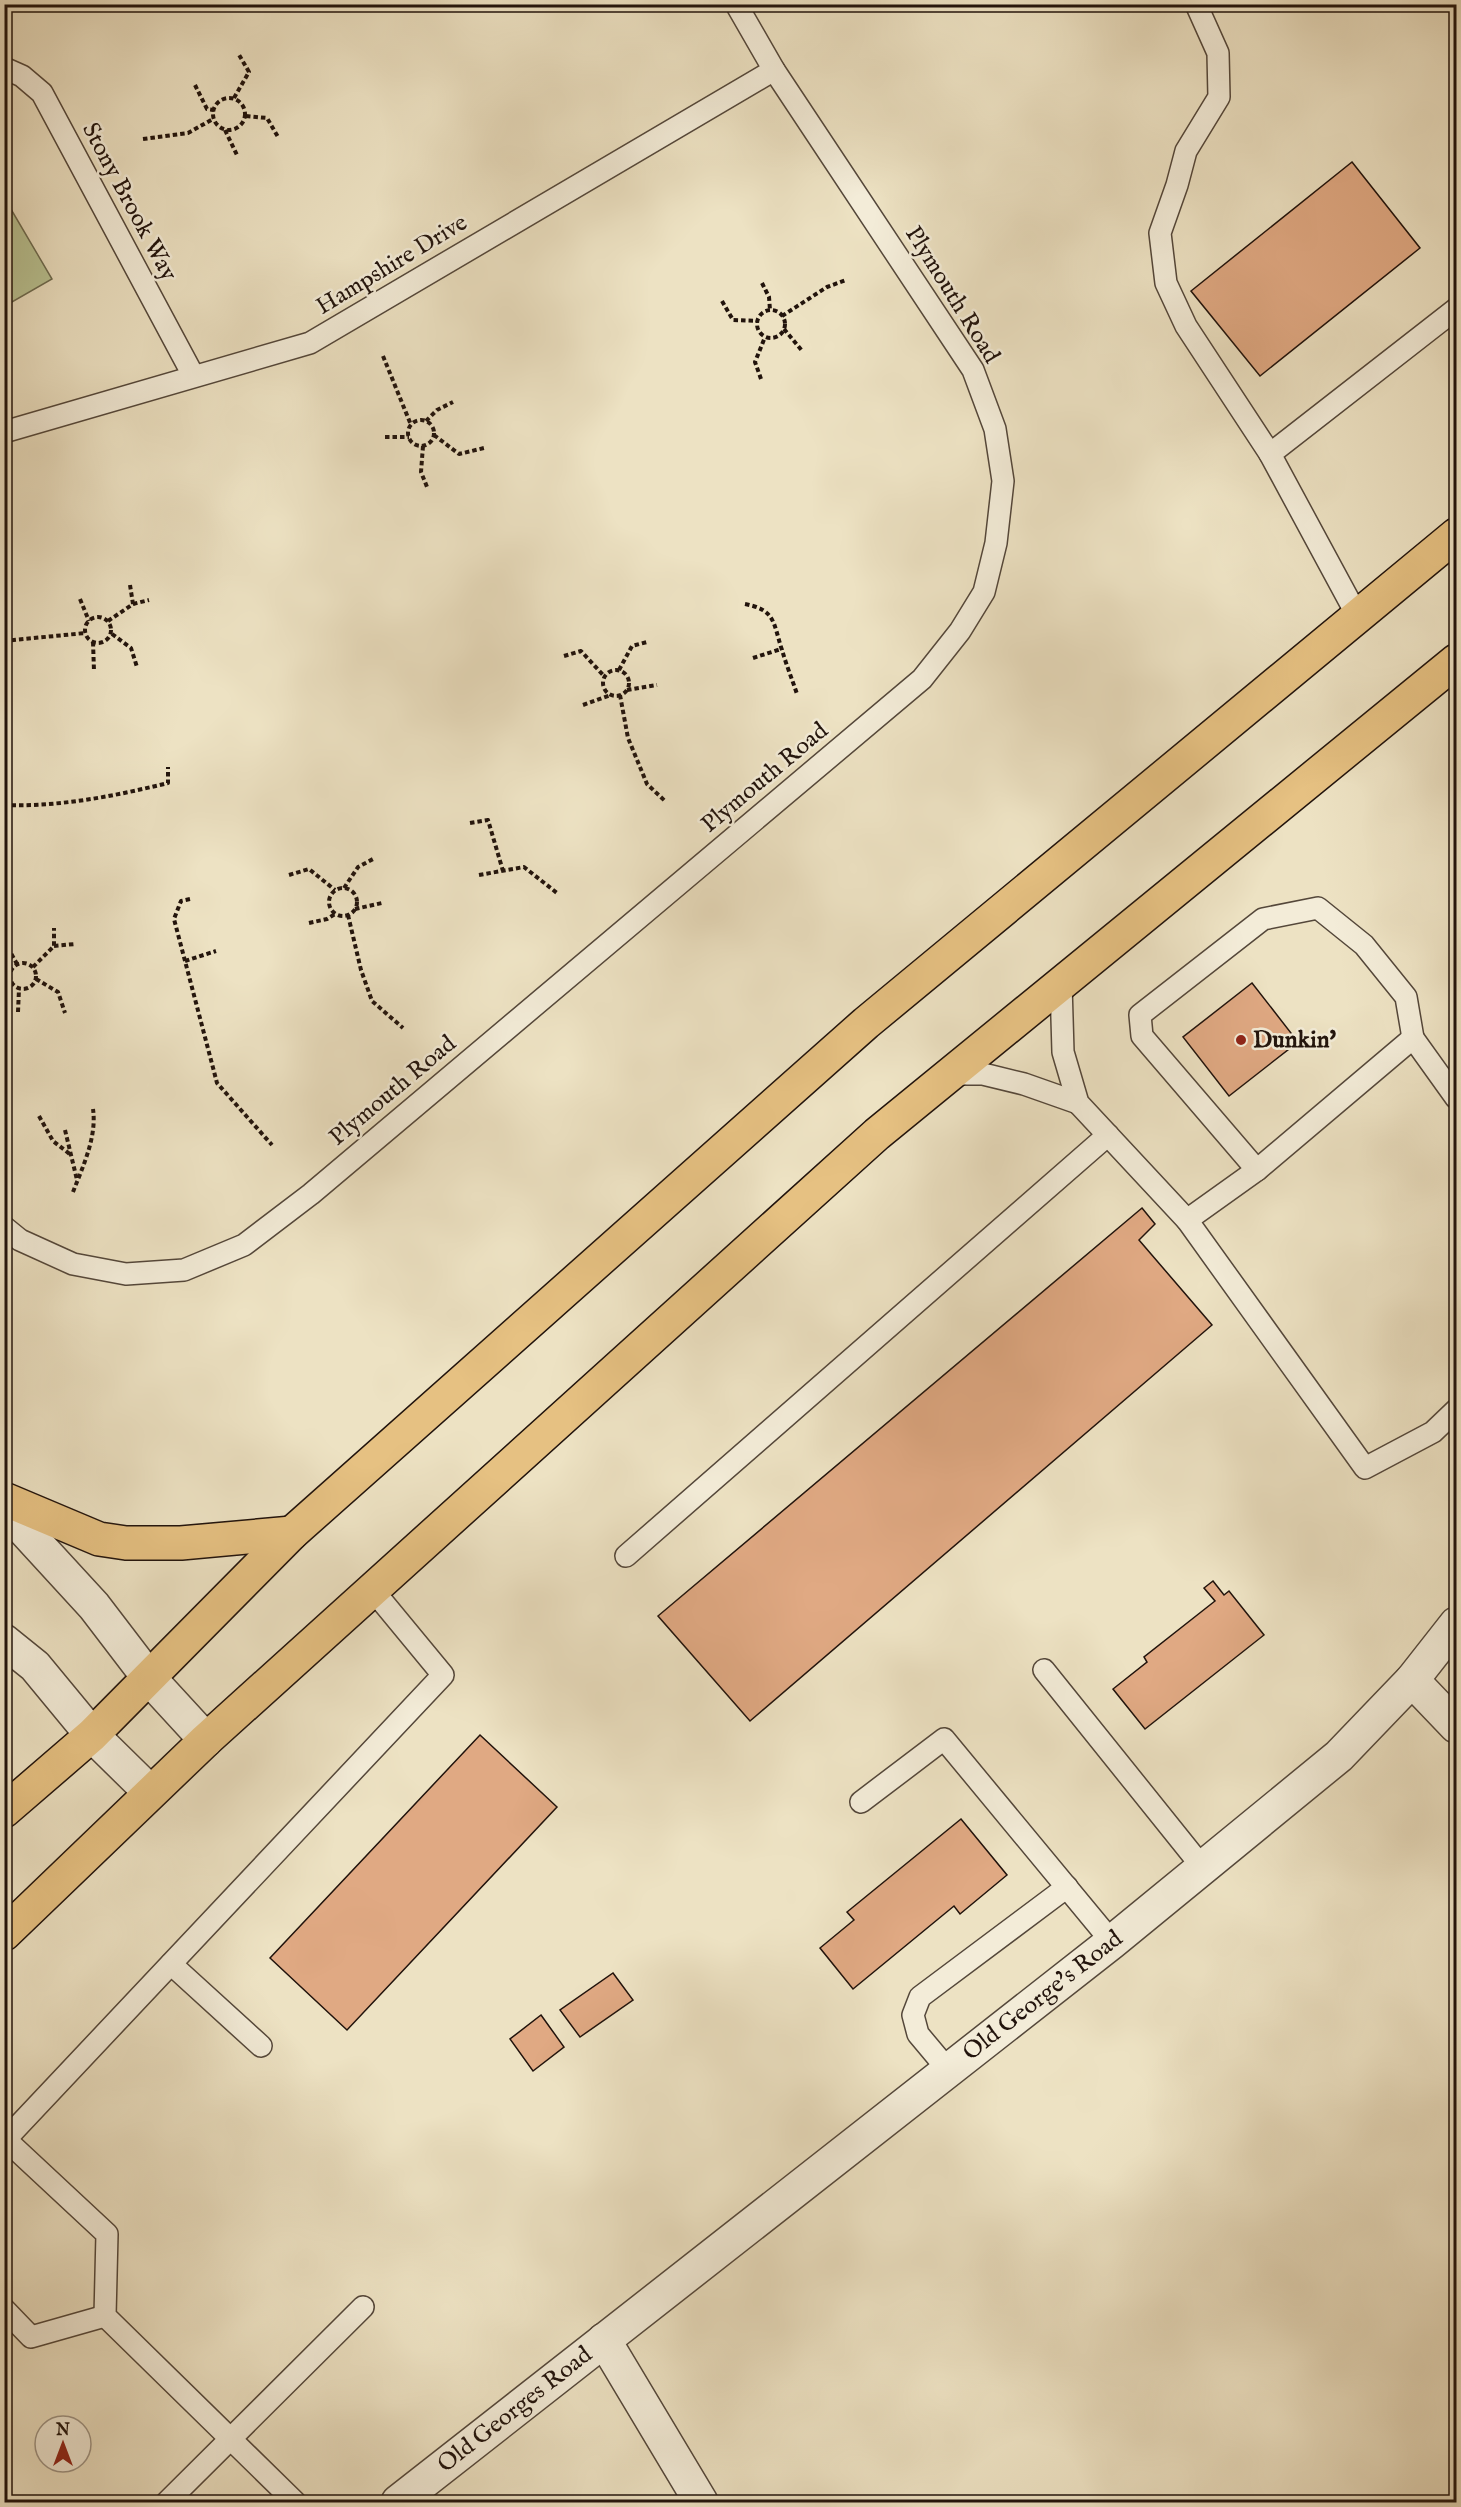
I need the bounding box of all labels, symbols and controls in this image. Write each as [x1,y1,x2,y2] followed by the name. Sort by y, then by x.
[74,118,184,287] street label: Stony Brook Way
[311,208,473,322] street label: Hampshire Drive
[897,221,1007,370] street label: Plymouth Road
[695,716,835,840] street label: Plymouth Road
[1253,1025,1337,1056] place label: Dunkin'
[323,1029,463,1153] street label: Plymouth Road
[1234,1033,1248,1047] marker: Dunkin'
[957,1924,1129,2068] street label: Old George's Road
[431,2340,599,2480] street label: Old Georges Road
[33,2414,93,2474] north arrow
[55,2421,70,2441] text: N

